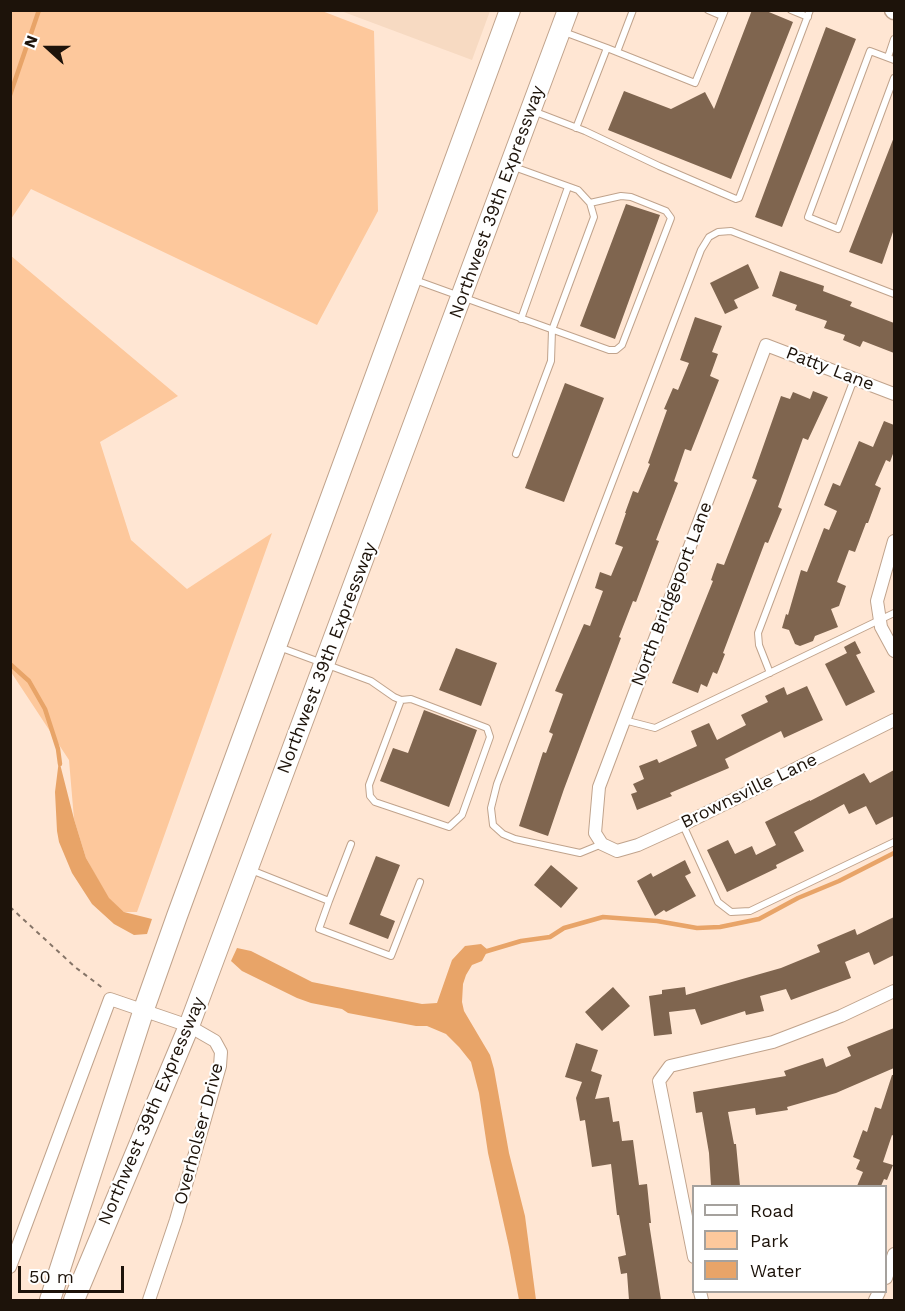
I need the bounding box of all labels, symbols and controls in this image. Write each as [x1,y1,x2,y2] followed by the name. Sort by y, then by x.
[18,18,78,78] north arrow
[20,32,42,50] text: N
[445,83,549,321] street label: Northwest 39th Expressway
[783,342,877,396] street label: Patty Lane
[627,499,717,689] street label: North Bridgeport Lane
[273,539,381,777] street label: Northwest 39th Expressway
[677,749,821,833] street label: Brownsville Lane
[94,994,210,1228] street label: Northwest 39th Expressway
[170,1061,228,1207] street label: Overholser Drive
[692,1185,887,1293] legend
[750,1200,794,1221] text: Road
[750,1230,789,1251] text: Park
[21,1254,128,1292] scale bar
[750,1260,802,1281] text: Water
[29,1266,74,1287] text: 50 m

